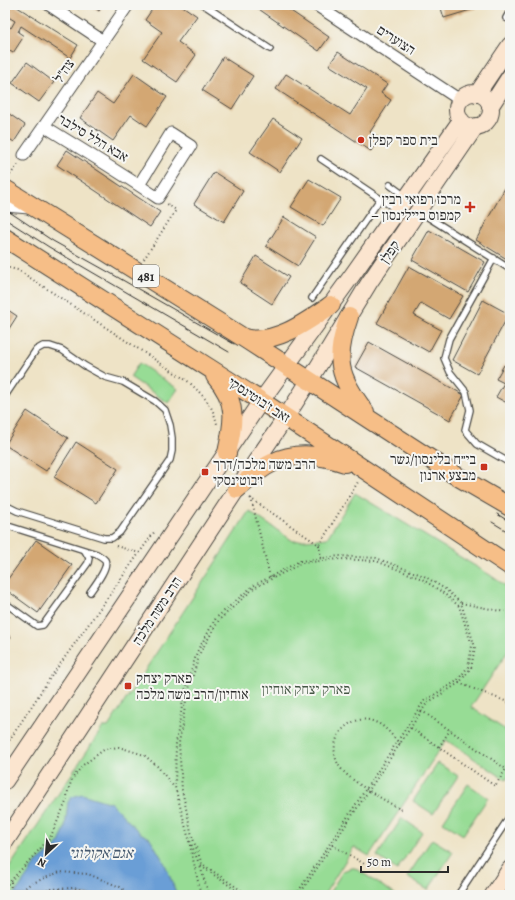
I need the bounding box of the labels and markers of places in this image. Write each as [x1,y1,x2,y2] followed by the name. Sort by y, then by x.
[369,131,438,150] place label: בית ספר קפלן
[356,135,366,145] marker: בית ספר קפלן
[371,190,461,225] place label: מרכז רפואי רבין – קמפוס ביילינסון
[464,201,476,213] marker: מרכז רפואי רבין – קמפוס ביילינסון
[390,450,476,485] place label: בי״ח בלינסון/גשר מבצע ארנון
[213,455,316,490] place label: הרב משה מלכה/דרך ז׳בוטינסקי
[479,462,489,472] marker: בי״ח בלינסון/גשר מבצע ארנון
[200,467,210,477] marker: הרב משה מלכה/דרך ז׳בוטינסקי
[136,669,249,704] place label: פארק יצחק אוחיון/הרב משה מלכה
[123,681,133,691] marker: פארק יצחק אוחיון/הרב משה מלכה

